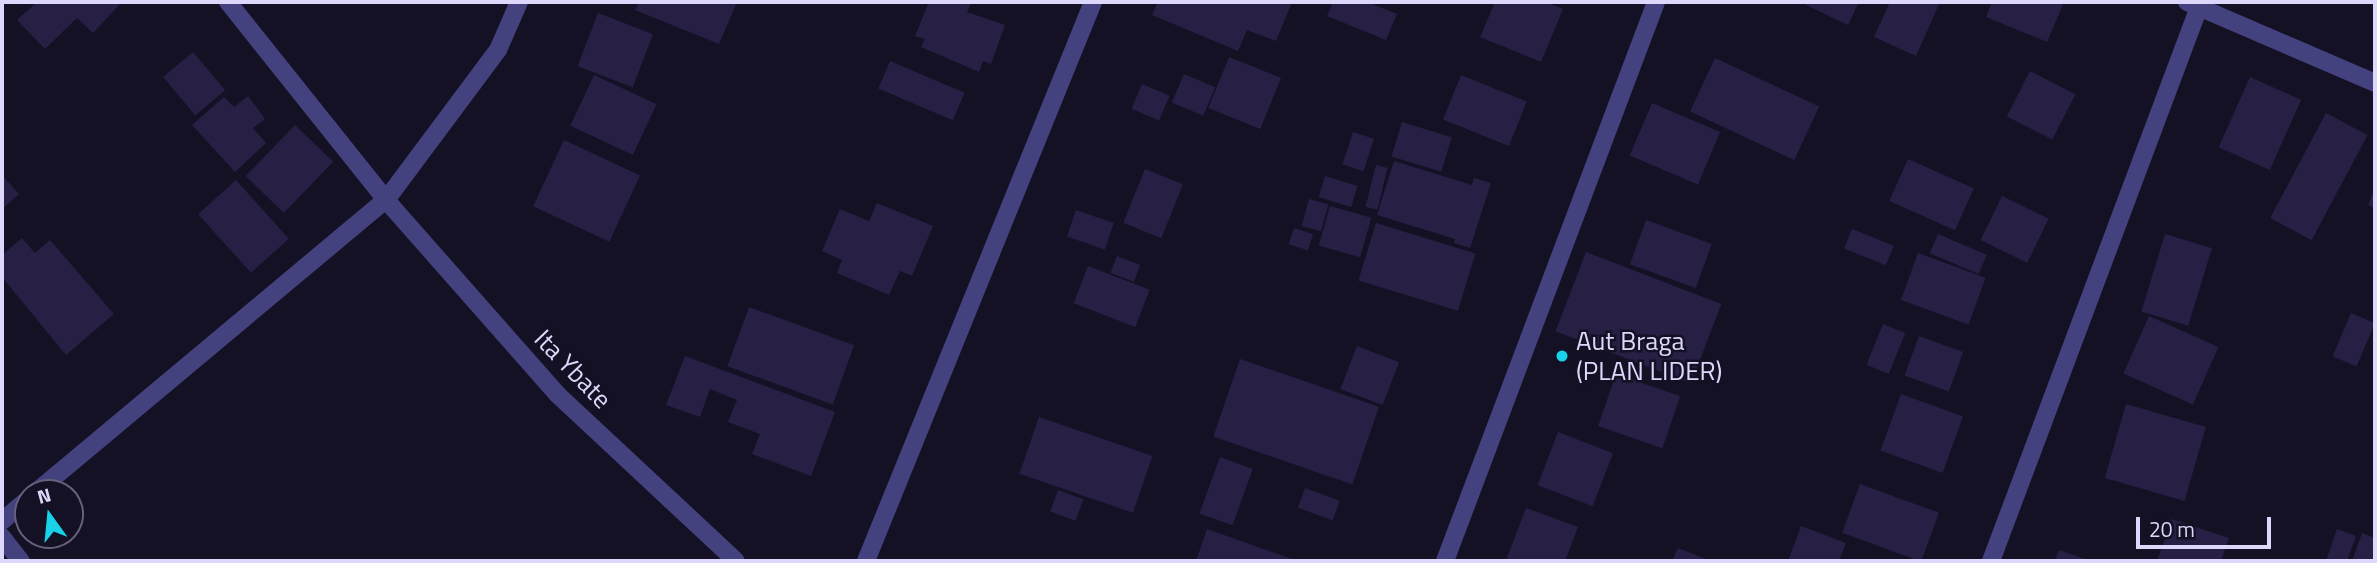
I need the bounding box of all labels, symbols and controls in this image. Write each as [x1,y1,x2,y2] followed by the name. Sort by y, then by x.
[528,323,618,415] street label: Ita Ybate
[1576,325,1722,386] place label: Aut Braga (PLAN LIDER)
[1554,348,1570,364] marker: Aut Braga (PLAN LIDER)
[14,479,84,549] north arrow
[34,479,54,511] text: N
[2139,504,2274,548] scale bar
[2149,513,2195,545] text: 20 m

